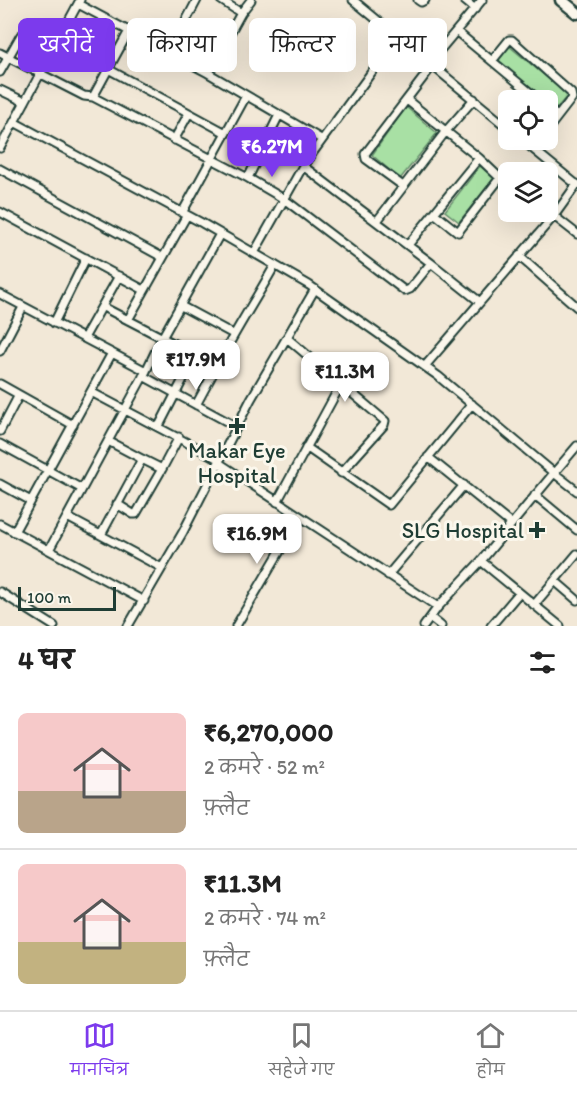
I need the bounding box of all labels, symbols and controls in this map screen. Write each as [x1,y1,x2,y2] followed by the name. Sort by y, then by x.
[18,18,115,72] chip: खरीदें
[127,18,237,72] chip: किराया
[249,18,356,72] chip: फ़िल्टर
[368,18,447,72] chip: नया
[498,90,558,222] map controls
[498,90,558,150] button: locate
[223,127,321,178] pin: ₹6.27M
[241,134,303,158] text: ₹6.27M
[498,162,558,222] button: layers
[147,340,245,391] pin: ₹17.9M
[166,347,226,371] text: ₹17.9M
[296,352,394,403] pin: ₹11.3M
[315,359,375,383] text: ₹11.3M
[228,417,246,435] marker: Makar Eye Hospital
[188,437,286,489] place label: Makar Eye Hospital
[208,514,306,565] pin: ₹16.9M
[402,517,524,544] place label: SLG Hospital
[227,521,287,545] text: ₹16.9M
[528,521,546,539] marker: SLG Hospital
[18,584,116,612] scale bar
[27,588,71,607] text: 100 m
[18,644,74,676] text: 4 घर
[526,646,559,679] icon: filters
[204,716,333,748] text: ₹6,270,000
[66,737,138,809] icon: home
[204,755,325,779] text: 2 कमरे · 52 m²
[204,796,250,820] text: फ़्लैट
[204,867,282,899] text: ₹11.3M
[66,888,138,960] icon: home
[204,906,326,930] text: 2 कमरे · 74 m²
[204,947,250,971] text: फ़्लैट
[70,1019,129,1087] tab: मानचित्र
[268,1019,334,1087] tab: सहेजे गए
[474,1019,507,1087] tab: होम

